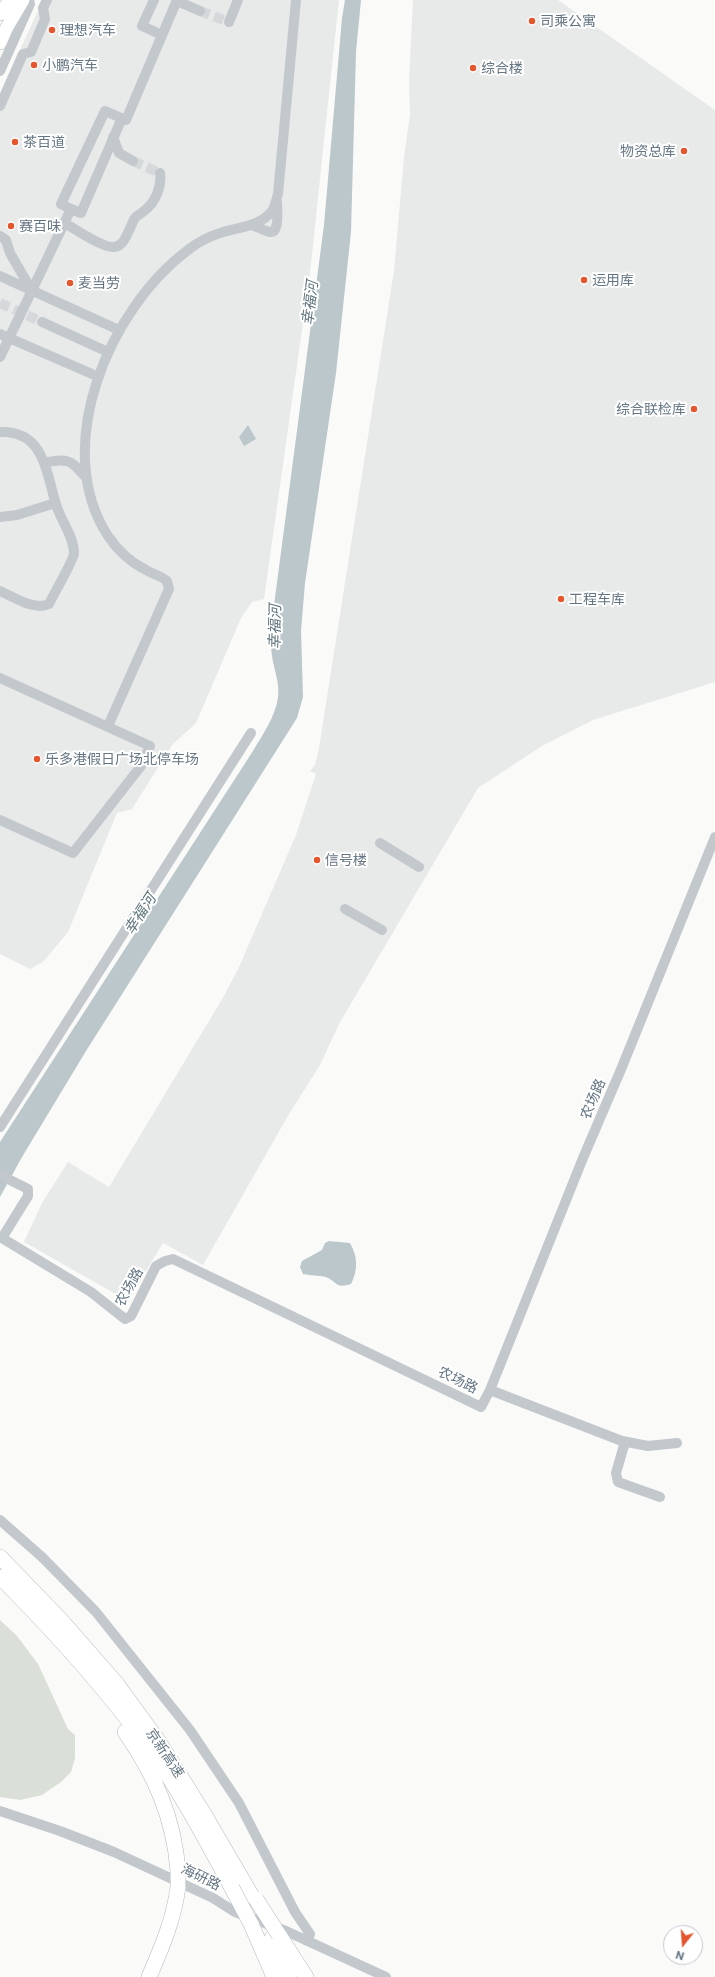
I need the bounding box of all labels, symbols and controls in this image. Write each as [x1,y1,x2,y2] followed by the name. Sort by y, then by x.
[540,13,596,29] place label: 司乘公寓
[527,16,537,26] marker: 司乘公寓
[60,22,116,38] place label: 理想汽车
[47,25,57,35] marker: 理想汽车
[42,57,98,73] place label: 小鹏汽车
[29,60,39,70] marker: 小鹏汽车
[481,60,523,76] place label: 综合楼
[468,63,478,73] marker: 综合楼
[23,134,65,150] place label: 茶百道
[10,137,20,147] marker: 茶百道
[620,143,676,159] place label: 物资总库
[679,146,689,156] marker: 物资总库
[19,218,61,234] place label: 赛百味
[6,221,16,231] marker: 赛百味
[592,272,634,288] place label: 运用库
[78,275,120,291] place label: 麦当劳
[579,275,589,285] marker: 运用库
[65,278,75,288] marker: 麦当劳
[298,280,322,326] water label: 幸福河
[616,401,686,417] place label: 综合联检库
[689,404,699,414] marker: 综合联检库
[569,591,625,607] place label: 工程车库
[556,594,566,604] marker: 工程车库
[266,604,284,650] water label: 幸福河
[45,751,199,767] place label: 乐多港假日广场北停车场
[32,754,42,764] marker: 乐多港假日广场北停车场
[325,852,367,868] place label: 信号楼
[312,855,322,865] marker: 信号楼
[120,890,160,938] water label: 幸福河
[577,1076,609,1122] street label: 农场路
[111,1265,147,1309] street label: 农场路
[435,1363,481,1397] street label: 农场路
[142,1725,188,1781] street label: 京新高速
[178,1860,224,1894] street label: 海研路
[663,1925,703,1965] north arrow
[674,1949,685,1963] text: N

